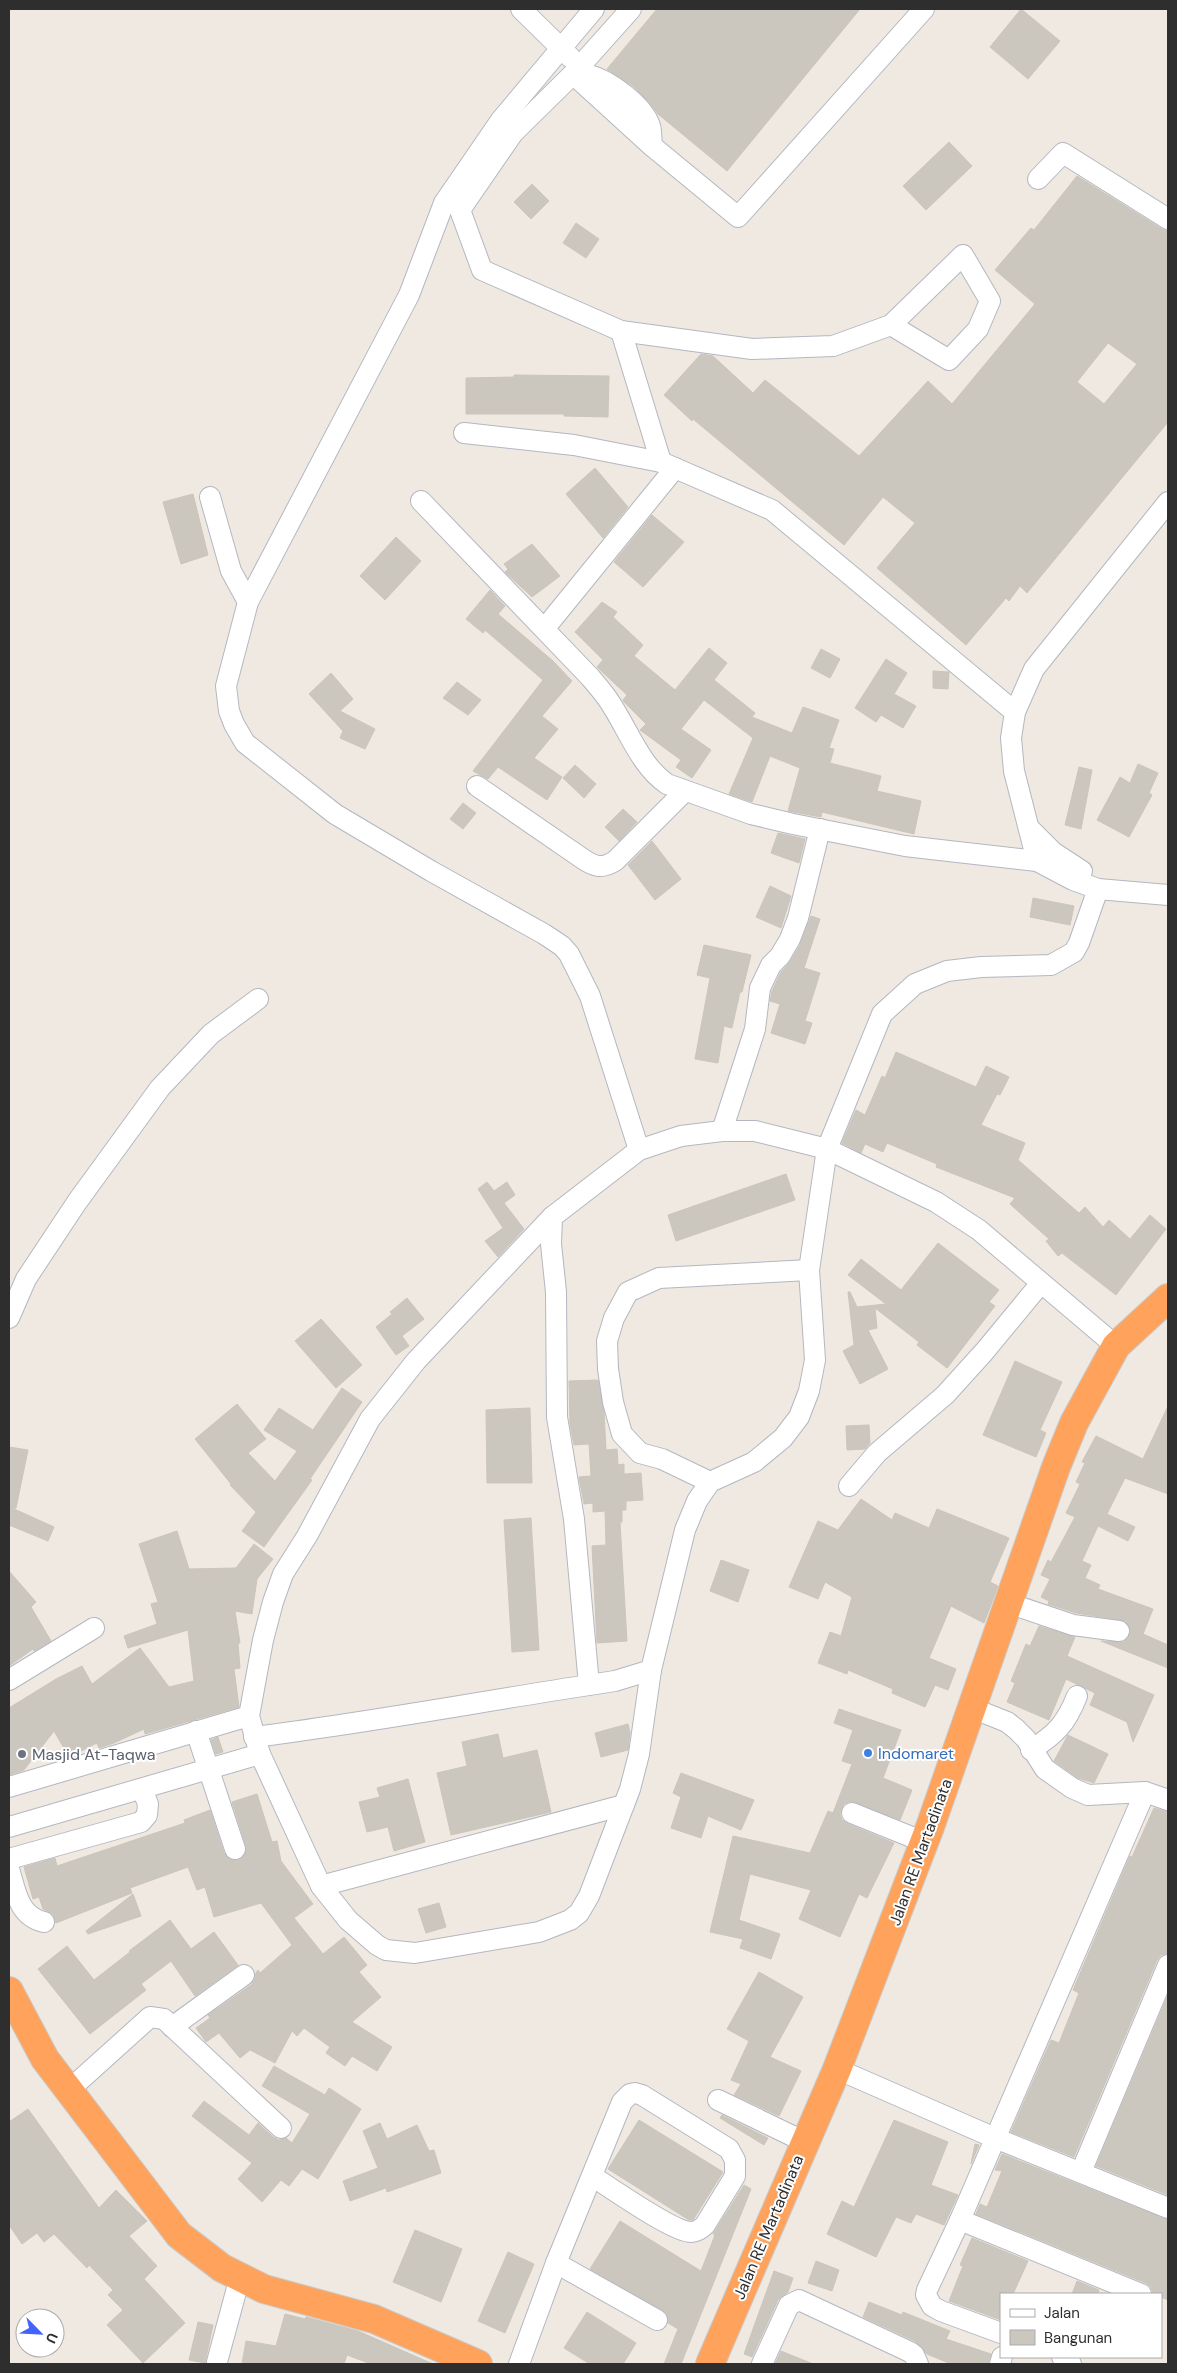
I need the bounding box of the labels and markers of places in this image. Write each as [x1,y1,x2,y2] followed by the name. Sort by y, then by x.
[878,1743,954,1764] place label: Indomaret
[32,1744,155,1765] place label: Masjid At-Taqwa
[862,1747,874,1759] marker: Indomaret
[16,1748,28,1760] marker: Masjid At-Taqwa

